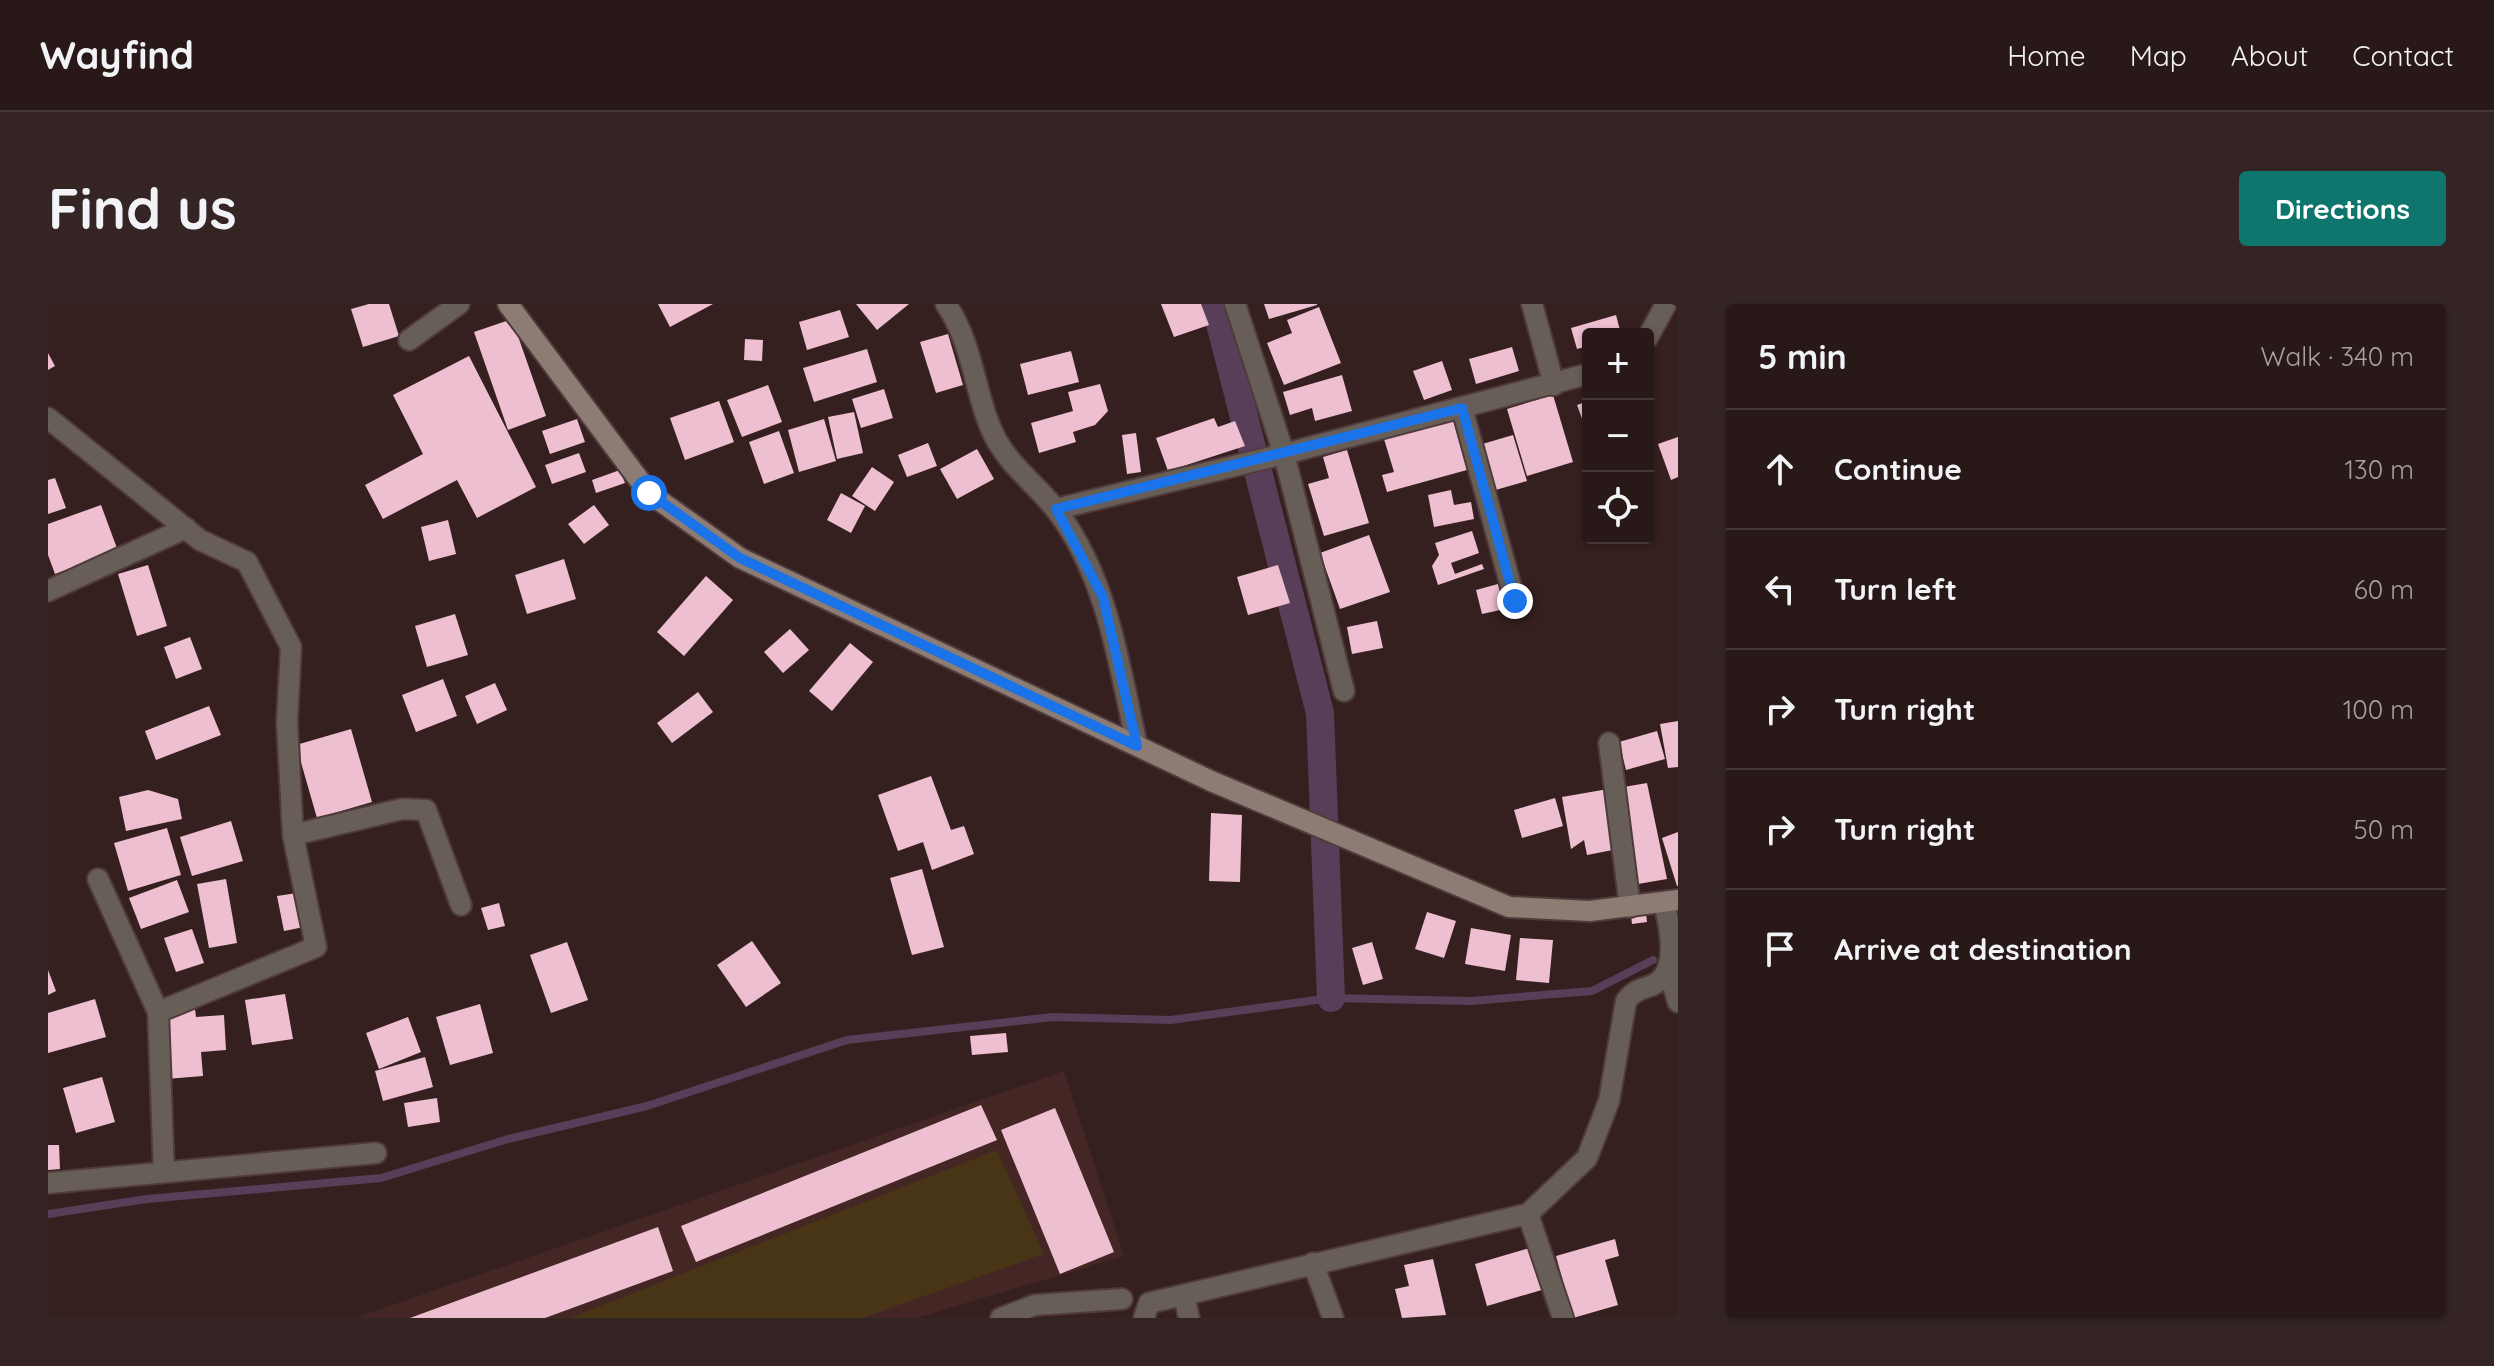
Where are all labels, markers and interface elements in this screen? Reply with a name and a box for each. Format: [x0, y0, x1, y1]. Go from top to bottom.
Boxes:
text: Wayfind [40, 31, 194, 79]
text: Home [2007, 38, 2086, 73]
text: Map [2130, 38, 2187, 73]
text: About [2231, 38, 2308, 73]
text: Contact [2352, 38, 2454, 73]
button: Directions [2239, 171, 2446, 246]
text: Find us [48, 173, 237, 243]
map controls [1582, 328, 1654, 544]
button: + [1582, 328, 1654, 400]
text: 5 min [1758, 335, 1847, 378]
text: Walk · 340 m [2261, 340, 2414, 373]
button: − [1582, 400, 1654, 472]
icon: ahead [1758, 447, 1802, 491]
text: Continue [1834, 450, 1962, 488]
text: 130 m [2344, 453, 2414, 486]
button: locate [1582, 472, 1654, 544]
route start [631, 475, 667, 511]
icon: left [1758, 567, 1802, 611]
text: Turn left [1834, 570, 1957, 608]
text: 60 m [2354, 573, 2414, 606]
route end [1497, 583, 1533, 619]
icon: right [1758, 687, 1802, 731]
text: Turn right [1834, 690, 1975, 728]
text: 100 m [2343, 693, 2414, 726]
icon: right [1758, 807, 1802, 851]
text: Turn right [1834, 810, 1975, 848]
text: 50 m [2354, 813, 2414, 846]
icon: arrive [1758, 927, 1802, 971]
text: Arrive at destination [1834, 930, 2132, 968]

